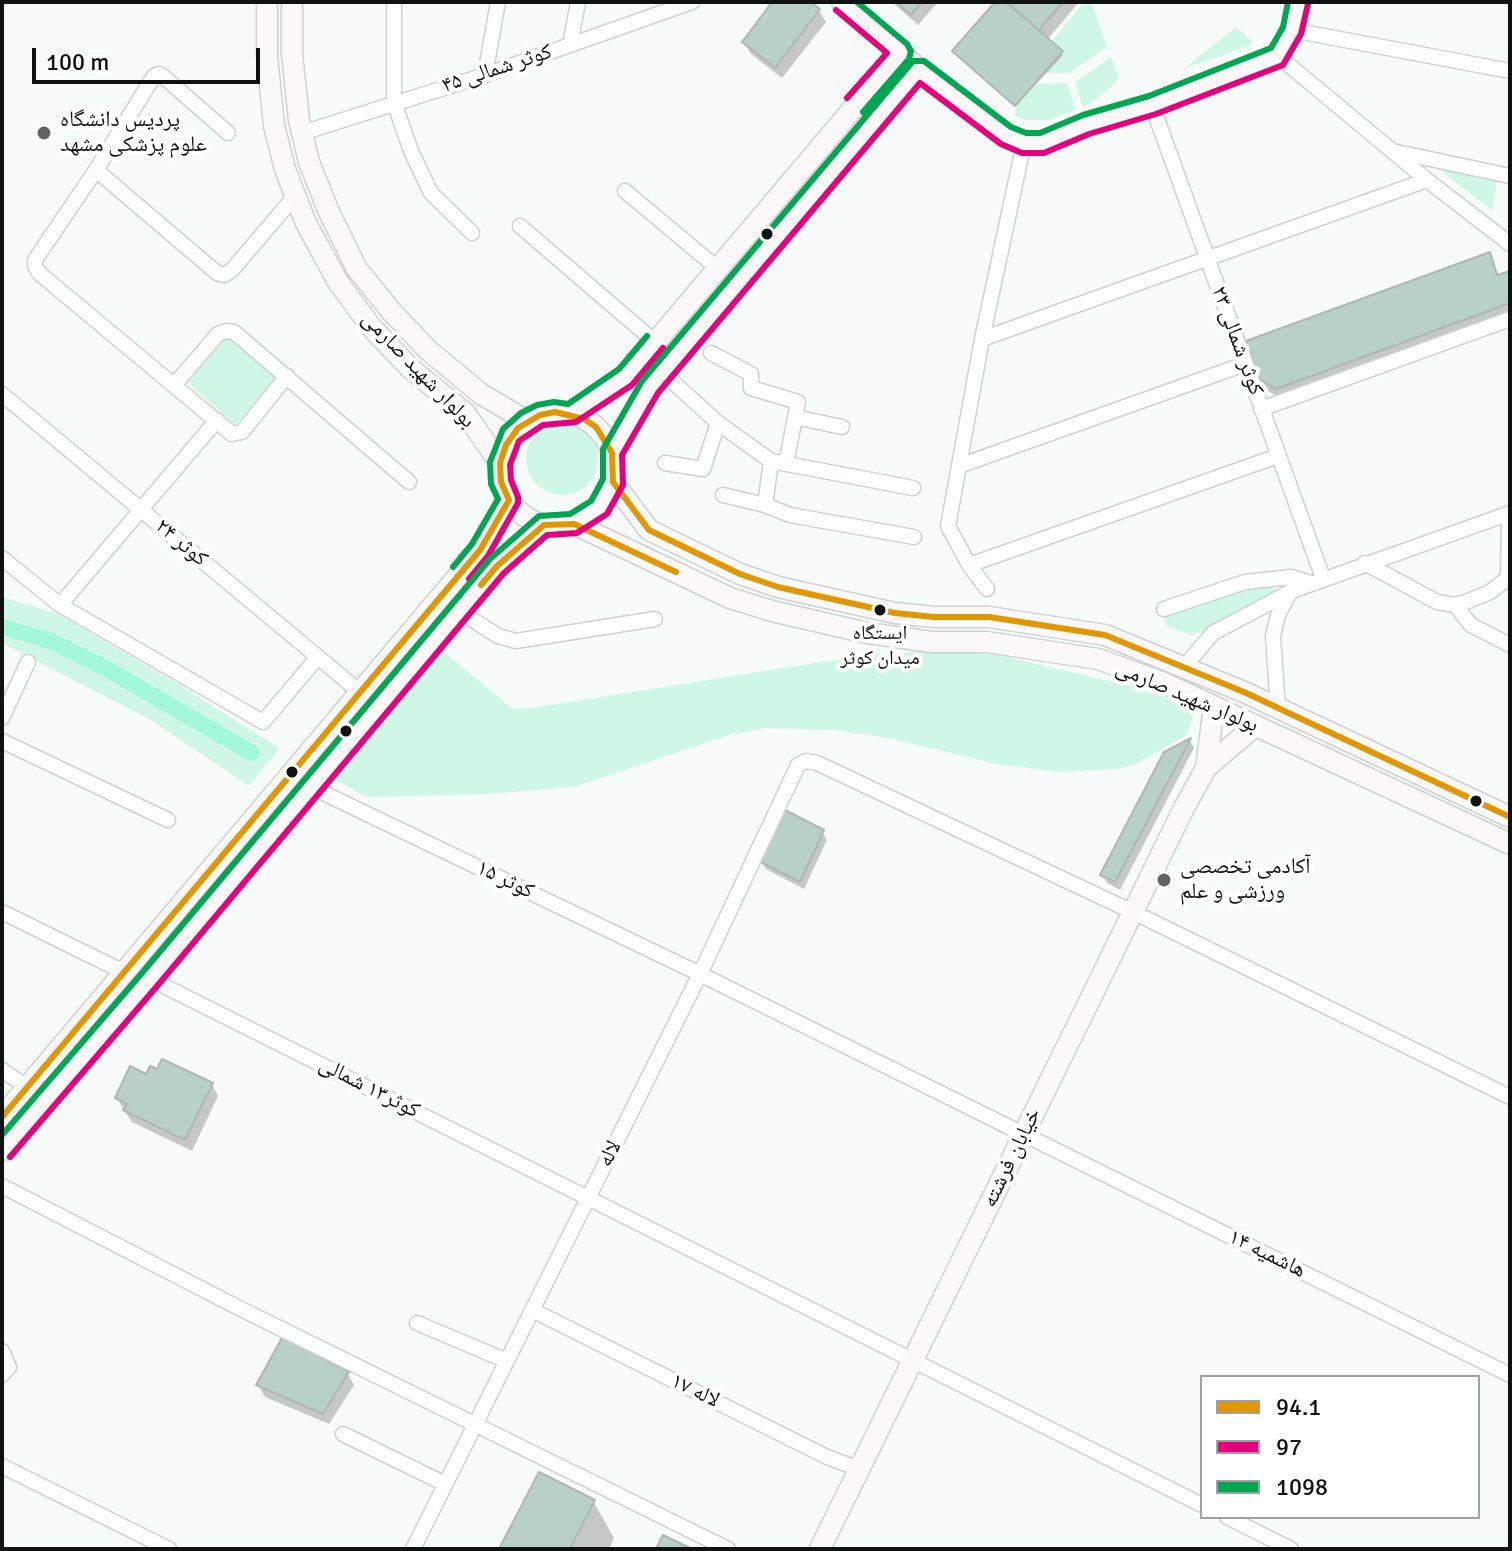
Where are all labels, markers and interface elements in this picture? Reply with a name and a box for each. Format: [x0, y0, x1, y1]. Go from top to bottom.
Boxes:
scale bar [36, 32, 264, 82]
street label: کوثر شمالی ۴۵ [439, 39, 555, 99]
text: 100 m [46, 47, 109, 77]
place label: پردیس دانشگاه علوم پزشکی مشهد [60, 107, 207, 158]
marker: پردیس دانشگاه علوم پزشکی مشهد [35, 124, 53, 142]
unlabelled marker [759, 226, 775, 242]
street label: کوثر شمالی ۲۳ [1205, 283, 1269, 399]
street label: بولوار شهید صارمی [356, 306, 480, 434]
street label: کوثر ۲۴ [149, 513, 213, 573]
marker: ایستگاه میدان کوثر [872, 602, 888, 618]
place label: ایستگاه میدان کوثر [840, 622, 920, 669]
street label: بولوار شهید صارمی [1112, 655, 1262, 739]
unlabelled marker [338, 723, 354, 739]
unlabelled marker [284, 764, 300, 780]
unlabelled marker [1468, 793, 1484, 809]
place label: آکادمی تخصصی ورزشی و علم [1180, 854, 1311, 906]
street label: کوثر ۱۵ [472, 855, 538, 905]
marker: آکادمی تخصصی ورزشی و علم [1155, 871, 1173, 889]
street label: کوثر۱۳ شمالی [314, 1051, 424, 1125]
street label: خیابان فرشته [977, 1104, 1047, 1212]
street label: لاله [592, 1136, 628, 1172]
street label: هاشمیه ۱۴ [1224, 1224, 1310, 1284]
street label: لاله ۱۷ [666, 1368, 724, 1414]
legend [1200, 1375, 1480, 1519]
text: 94.1 [1276, 1392, 1321, 1422]
text: 97 [1276, 1432, 1302, 1462]
text: 1098 [1276, 1472, 1328, 1502]

